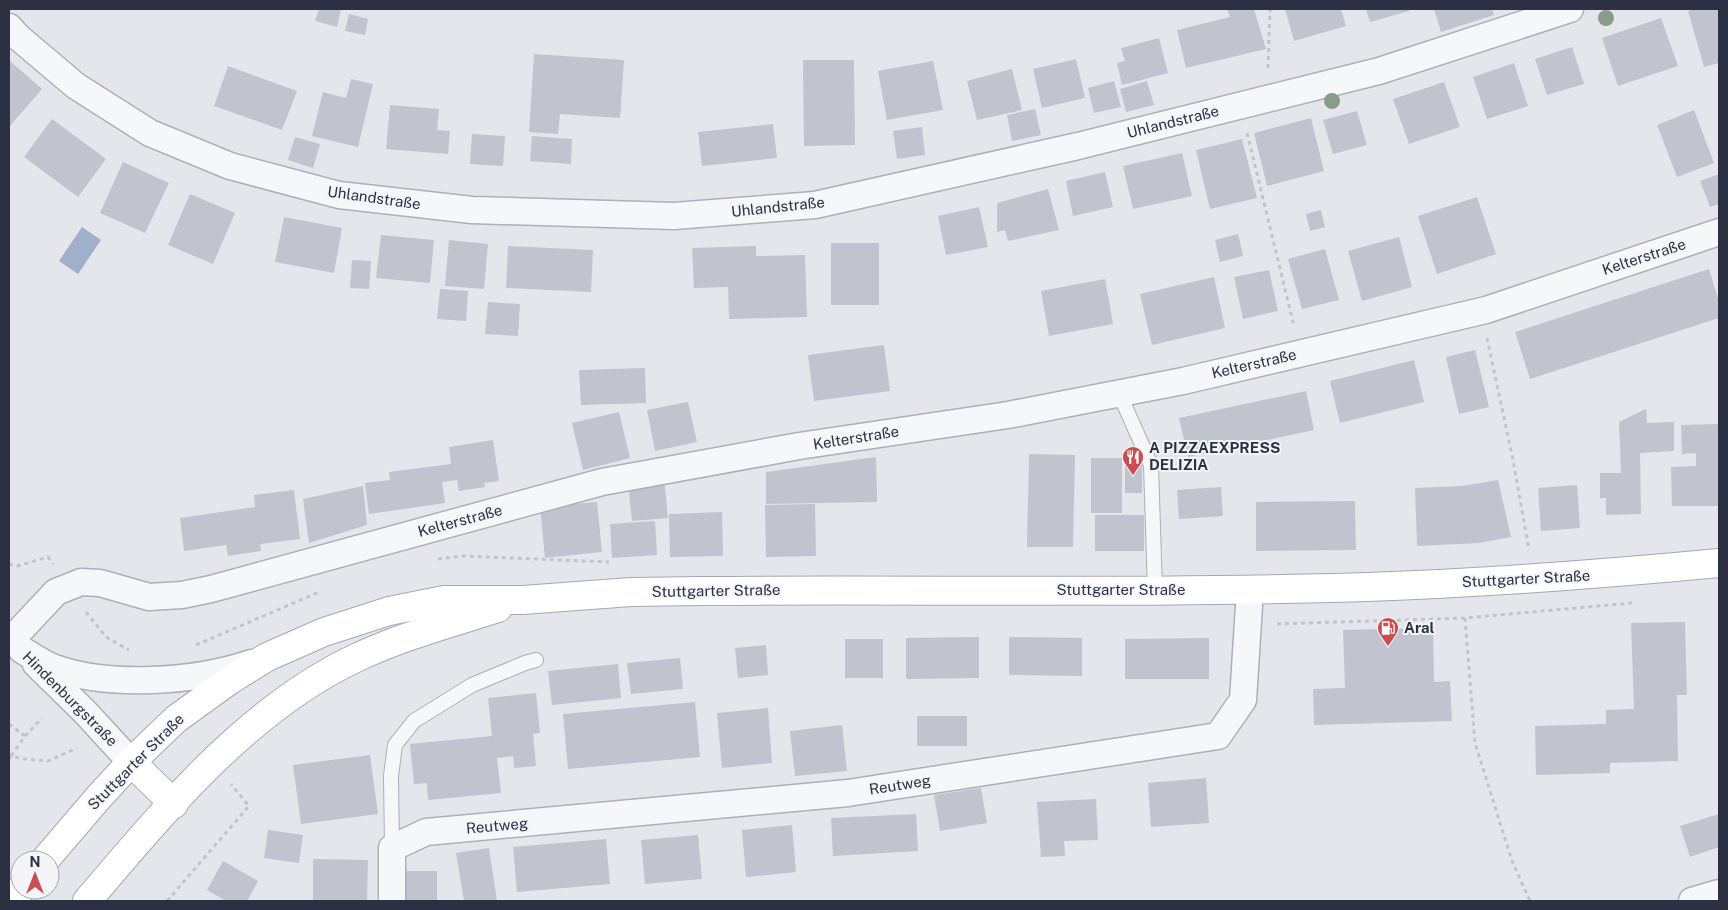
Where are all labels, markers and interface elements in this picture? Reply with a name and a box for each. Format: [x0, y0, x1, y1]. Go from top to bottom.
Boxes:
street label: Uhlandstraße [1125, 102, 1221, 141]
street label: Uhlandstraße [326, 183, 422, 212]
street label: Uhlandstraße [730, 193, 826, 220]
street label: Kelterstraße [1600, 235, 1688, 278]
street label: Kelterstraße [1210, 345, 1298, 382]
street label: Kelterstraße [812, 422, 900, 453]
place label: A PIZZAEXPRESS DELIZIA [1149, 439, 1280, 473]
restaurant icon: A PIZZAEXPRESS DELIZIA [1121, 445, 1145, 476]
street label: Kelterstraße [416, 501, 504, 540]
street label: Stuttgarter Straße [1461, 567, 1591, 590]
street label: Stuttgarter Straße [651, 581, 781, 600]
street label: Stuttgarter Straße [1057, 581, 1185, 598]
fuel station icon: Aral [1376, 616, 1400, 647]
place label: Aral [1404, 619, 1434, 636]
street label: Hindenburgstraße [19, 648, 121, 750]
street label: Stuttgarter Straße [84, 710, 187, 813]
street label: Reutweg [868, 771, 932, 798]
street label: Reutweg [465, 814, 529, 837]
north arrow [10, 850, 60, 900]
text: N [30, 854, 40, 870]

